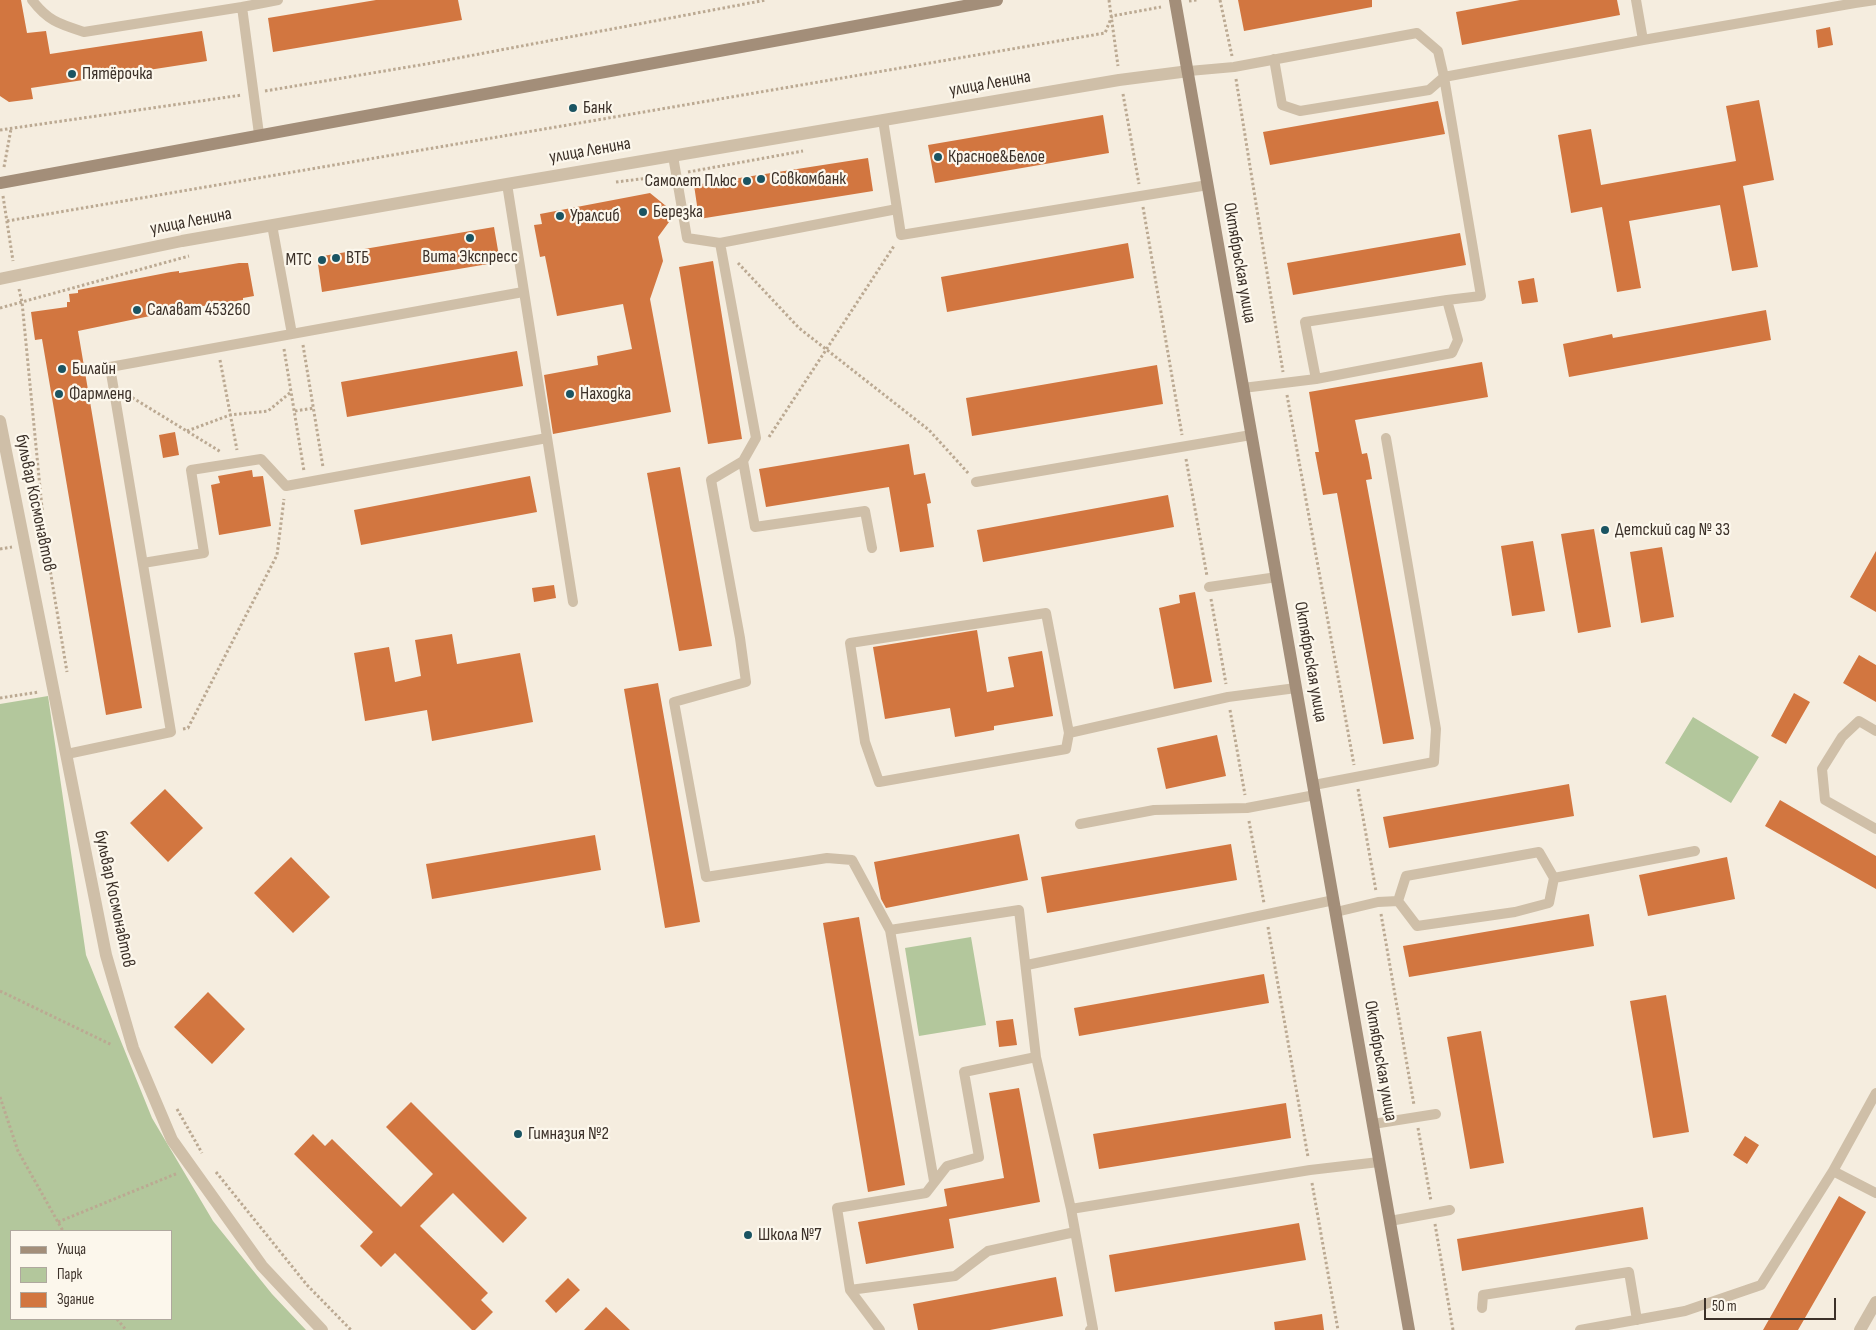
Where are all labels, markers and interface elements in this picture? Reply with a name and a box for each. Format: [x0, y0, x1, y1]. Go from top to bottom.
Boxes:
place label: Пятёрочка [82, 63, 153, 85]
street label: улица Ленина [947, 66, 1033, 102]
marker: Пятёрочка [66, 68, 78, 80]
place label: Банк [583, 97, 612, 119]
marker: Банк [567, 102, 579, 114]
street label: улица Ленина [547, 133, 633, 169]
place label: Красное&Белое [948, 146, 1045, 168]
marker: Красное&Белое [932, 151, 944, 163]
place label: Совкомбанк [771, 168, 846, 190]
place label: Самолет Плюс [645, 170, 737, 192]
marker: Совкомбанк [755, 173, 767, 185]
marker: Самолет Плюс [741, 175, 753, 187]
place label: Березка [653, 201, 703, 223]
street label: Октябрьская улица [1218, 201, 1260, 325]
street label: улица Ленина [148, 204, 234, 240]
place label: Уралсиб [570, 205, 620, 227]
marker: Березка [637, 206, 649, 218]
marker: Уралсиб [554, 210, 566, 222]
marker: Вита Экспресс [464, 232, 476, 244]
place label: Вита Экспресс [422, 246, 518, 268]
place label: ВТБ [346, 247, 369, 269]
place label: МТС [286, 249, 312, 271]
marker: ВТБ [330, 252, 342, 264]
marker: МТС [316, 254, 328, 266]
place label: Салават 453260 [147, 299, 250, 321]
marker: Салават 453260 [131, 304, 143, 316]
place label: Билайн [72, 358, 116, 380]
marker: Билайн [56, 363, 68, 375]
place label: Фармленд [69, 383, 132, 405]
place label: Находка [580, 383, 631, 405]
marker: Фармленд [53, 388, 65, 400]
marker: Находка [564, 388, 576, 400]
street label: бульвар Космонавтов [10, 432, 60, 574]
place label: Детский сад № 33 [1615, 519, 1730, 541]
marker: Детский сад № 33 [1599, 524, 1611, 536]
street label: Октябрьская улица [1289, 600, 1331, 724]
street label: бульвар Космонавтов [89, 828, 139, 970]
street label: Октябрьская улица [1359, 999, 1401, 1123]
place label: Гимназия №2 [528, 1123, 609, 1145]
marker: Гимназия №2 [512, 1128, 524, 1140]
place label: Школа №7 [758, 1224, 822, 1246]
marker: Школа №7 [742, 1229, 754, 1241]
legend [10, 1230, 172, 1320]
text: Улица [57, 1240, 86, 1259]
text: Парк [57, 1265, 82, 1284]
scale bar [1706, 1288, 1838, 1320]
text: Здание [57, 1290, 94, 1309]
text: 50 m [1712, 1297, 1737, 1316]

